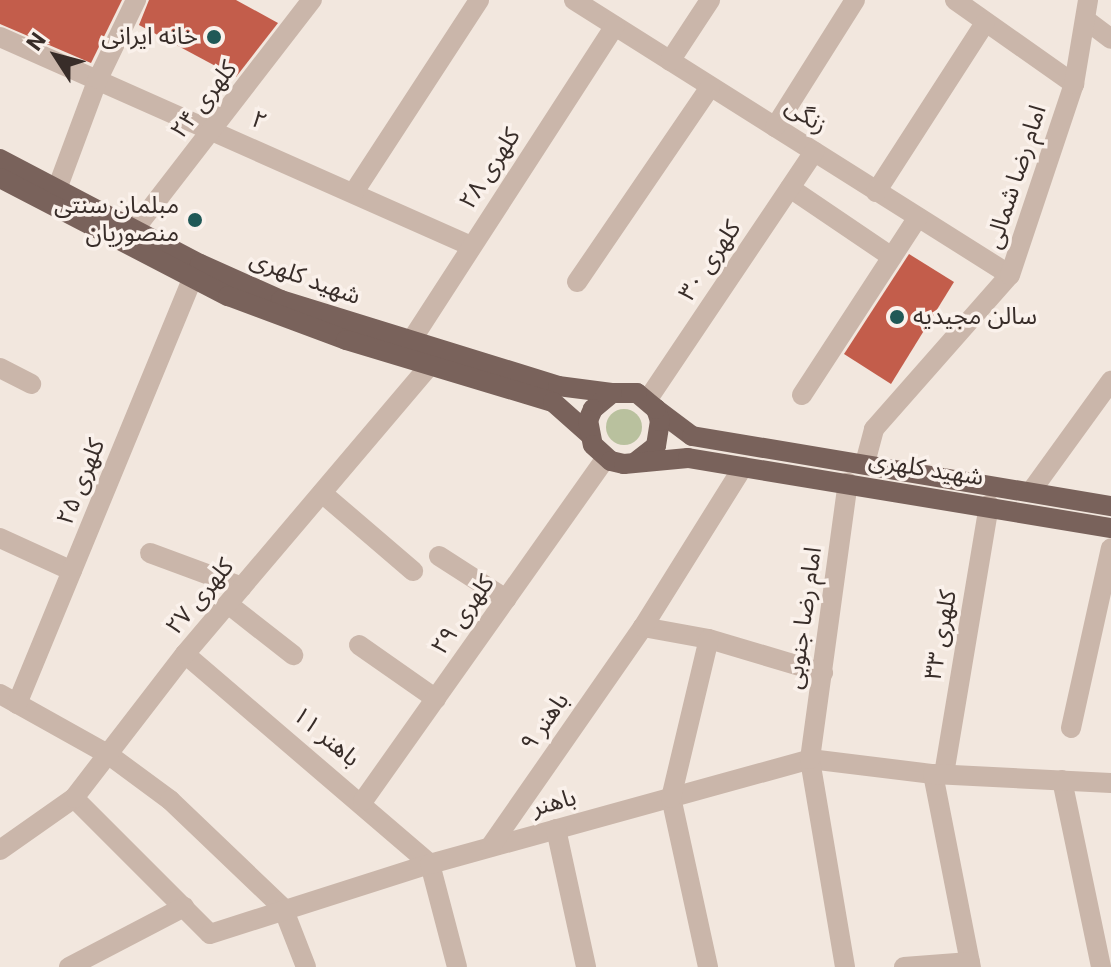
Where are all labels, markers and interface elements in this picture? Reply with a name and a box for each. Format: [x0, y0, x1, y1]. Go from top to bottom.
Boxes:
north arrow [16, 16, 96, 96]
place label: خانه ایرانی [101, 23, 198, 51]
text: N [22, 28, 51, 55]
marker: خانه ایرانی [205, 28, 223, 46]
street label: کلهری ۲۴ [165, 56, 243, 144]
street label: زنگی [780, 92, 832, 140]
street label: امام رضا شمالی [979, 102, 1053, 252]
street label: ۲ [247, 105, 271, 137]
street label: کلهری ۲۸ [453, 123, 527, 215]
place label: مبلمان سنتی منصوریان [54, 192, 179, 248]
marker: مبلمان سنتی منصوریان [186, 211, 204, 229]
street label: کلهری ۳۰ [673, 215, 747, 307]
street label: شهید کلهری [246, 245, 364, 311]
place label: سالن مجیدیه [913, 303, 1037, 331]
marker: سالن مجیدیه [888, 308, 906, 326]
street label: کلهری ۲۵ [51, 435, 111, 529]
street label: شهید کلهری [867, 446, 985, 492]
street label: امام رضا جنوبی [780, 545, 828, 691]
street label: کلهری ۲۷ [160, 553, 240, 641]
street label: کلهری ۲۹ [425, 570, 501, 660]
street label: کلهری ۳۳ [919, 588, 963, 682]
street label: باهنر ۹ [515, 687, 575, 757]
street label: باهنر ۱۱ [287, 701, 365, 773]
street label: باهنر [529, 783, 579, 823]

